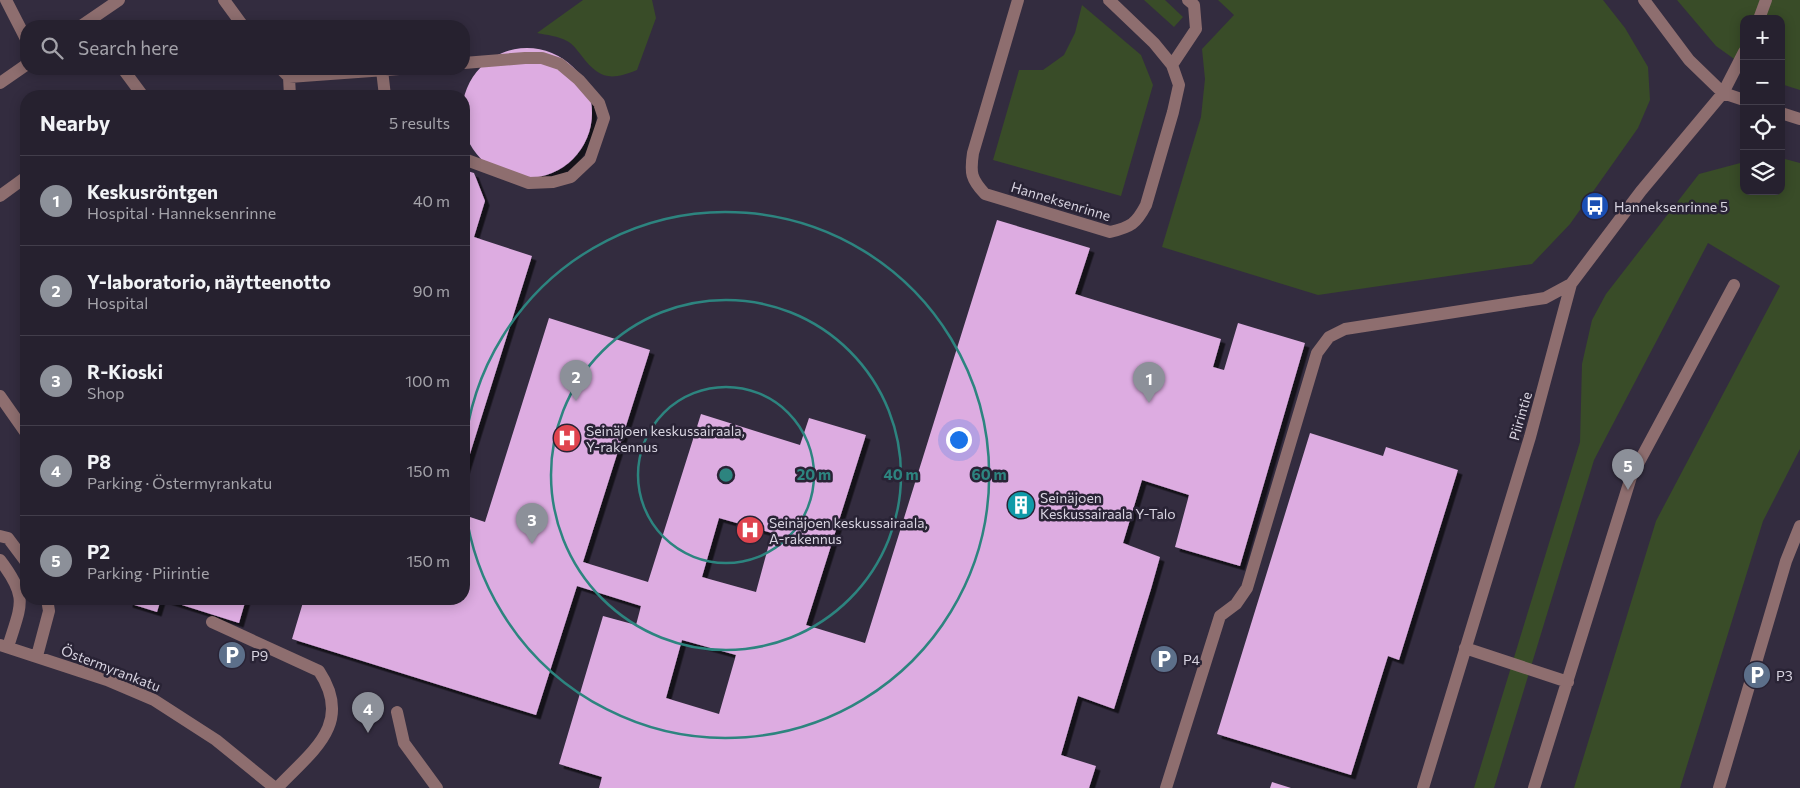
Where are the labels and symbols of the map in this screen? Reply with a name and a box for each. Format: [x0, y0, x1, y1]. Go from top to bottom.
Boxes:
street label: Hanneksenrinne [1009, 178, 1113, 224]
bus stop icon: Hanneksenrinne 5 [1580, 191, 1610, 221]
place label: Hanneksenrinne 5 [1614, 198, 1728, 215]
pin: 2 [560, 360, 592, 401]
pin: 1 [1133, 362, 1165, 403]
street label: Piirintie [1505, 390, 1535, 442]
place label: Seinäjoen keskussairaala, Y-rakennus [586, 422, 745, 455]
hospital icon: Seinäjoen keskussairaala, Y-rakennus [552, 423, 582, 453]
your location [946, 427, 972, 453]
pin: 5 [1612, 449, 1644, 490]
text: 20 m [797, 465, 831, 483]
text: 40 m [883, 465, 919, 483]
text: 60 m [971, 465, 1007, 483]
centre of rings [717, 466, 735, 484]
place label: Seinäjoen Keskussairaala Y-Talo [1040, 489, 1176, 522]
building icon: Seinäjoen Keskussairaala Y-Talo [1006, 490, 1036, 520]
pin: 3 [516, 503, 548, 544]
place label: Seinäjoen keskussairaala, A-rakennus [769, 514, 928, 547]
hospital icon: Seinäjoen keskussairaala, A-rakennus [735, 515, 765, 545]
parking icon: P9 [217, 640, 247, 670]
street label: Östermyrankatu [59, 641, 163, 695]
parking icon: P4 [1149, 644, 1179, 674]
place label: P9 [251, 647, 268, 664]
place label: P4 [1183, 651, 1201, 668]
parking icon: P3 [1742, 660, 1772, 690]
place label: P3 [1776, 667, 1793, 684]
pin: 4 [352, 692, 384, 733]

